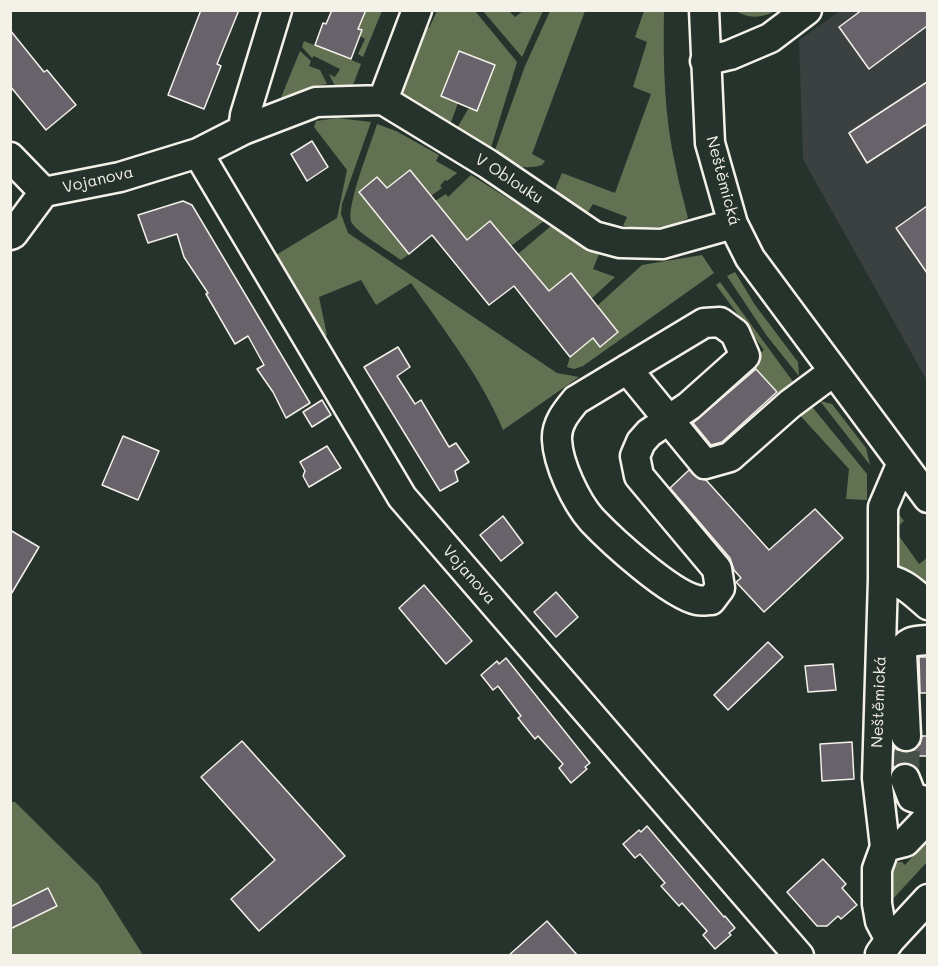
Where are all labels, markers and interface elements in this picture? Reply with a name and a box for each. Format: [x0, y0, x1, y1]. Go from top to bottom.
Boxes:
street label: Neštěmická [702, 134, 744, 228]
street label: V Oblouku [471, 150, 547, 208]
street label: Vojanova [61, 163, 135, 197]
street label: Vojanova [438, 542, 500, 608]
street label: Neštěmická [868, 656, 890, 748]

